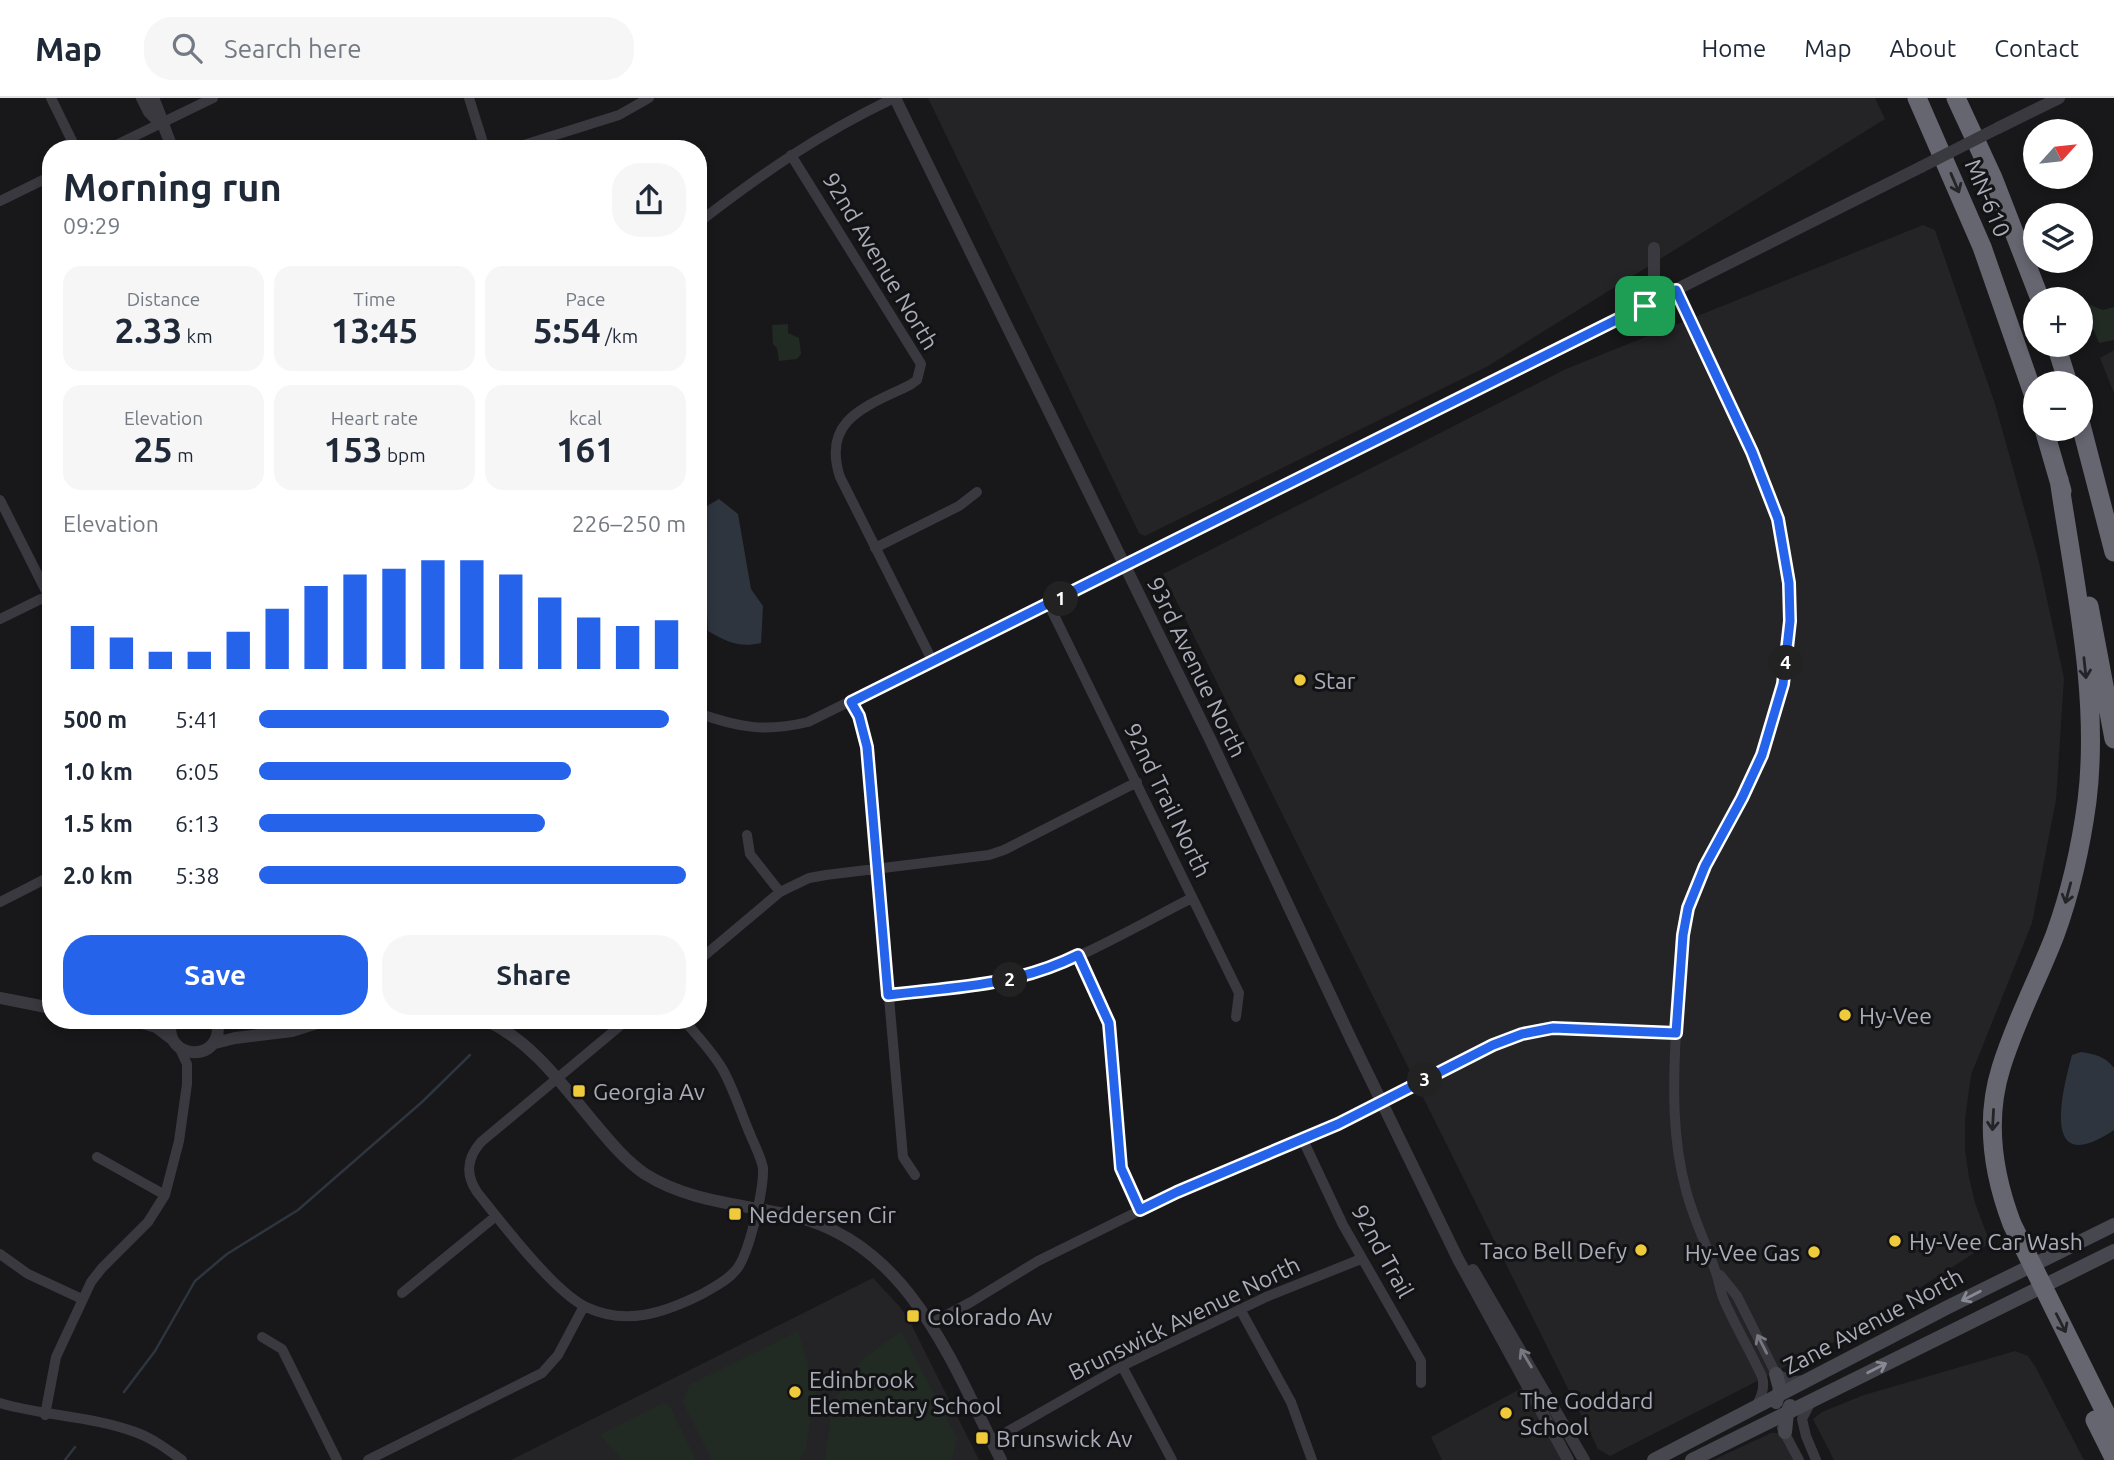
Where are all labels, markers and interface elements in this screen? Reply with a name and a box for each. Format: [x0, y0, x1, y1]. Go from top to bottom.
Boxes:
search box [144, 17, 634, 80]
icon: search [168, 29, 206, 67]
text: Map [35, 30, 102, 67]
text: Search here [224, 34, 362, 63]
text: Home [1701, 35, 1766, 62]
text: Map [1804, 35, 1851, 62]
text: About [1889, 35, 1956, 62]
text: Contact [1994, 35, 2079, 62]
north arrow [2023, 119, 2093, 189]
map controls [2023, 119, 2093, 441]
street label: MN-610 [1960, 155, 2016, 241]
button: share [612, 163, 686, 237]
text: Morning run [63, 166, 282, 208]
street label: 92nd Avenue North [818, 168, 944, 354]
one-way arrow [1949, 171, 1962, 193]
button: layers [2023, 203, 2093, 273]
text: 09:29 [63, 213, 121, 238]
pin [1615, 276, 1675, 336]
icon: arrive [1626, 287, 1664, 325]
button: + [2023, 287, 2093, 357]
text: Distance [127, 288, 200, 310]
text: Time [353, 288, 396, 310]
text: Pace [565, 288, 606, 310]
text: 2.33 [114, 310, 182, 350]
text: 13:45 [331, 310, 418, 350]
text: 5:54 [533, 310, 601, 350]
text: km [182, 325, 213, 347]
text: /km [601, 325, 638, 347]
button: − [2023, 371, 2093, 441]
text: Elevation [124, 407, 203, 429]
text: Heart rate [331, 407, 418, 429]
text: kcal [569, 407, 602, 429]
text: 25 [133, 429, 173, 469]
text: 153 [323, 429, 383, 469]
text: 161 [556, 429, 615, 469]
text: m [173, 444, 194, 466]
text: bpm [383, 444, 426, 466]
text: Elevation [63, 511, 159, 536]
text: 226–250 m [572, 511, 686, 536]
street label: 93rd Avenue North [1143, 573, 1251, 761]
pin: 1 [1044, 582, 1078, 616]
text: 1 [1055, 587, 1066, 609]
pin: 4 [1768, 646, 1803, 680]
text: 4 [1780, 651, 1791, 673]
one-way arrow [2079, 656, 2092, 679]
place label: Star [1314, 668, 1356, 693]
marker: Star [1292, 672, 1308, 688]
text: 500 m [63, 707, 127, 732]
text: 5:41 [175, 707, 220, 732]
street label: 92nd Trail North [1120, 719, 1216, 881]
text: 1.0 km [63, 759, 133, 784]
text: 6:05 [175, 759, 220, 784]
text: 1.5 km [63, 811, 133, 836]
text: 6:13 [175, 811, 220, 836]
text: 2.0 km [63, 863, 133, 888]
text: 5:38 [175, 863, 220, 888]
one-way arrow [2061, 881, 2074, 904]
button: Save [63, 935, 368, 1015]
button: Share [382, 935, 686, 1015]
pin: 2 [992, 962, 1028, 998]
text: 2 [1004, 968, 1015, 990]
place label: Hy-Vee [1859, 1003, 1932, 1028]
marker: Hy-Vee [1837, 1007, 1853, 1023]
pin: 3 [1408, 1062, 1442, 1098]
text: 3 [1419, 1068, 1430, 1090]
place label: Georgia Av [593, 1079, 705, 1104]
marker: Georgia Av [571, 1083, 587, 1099]
one-way arrow [1986, 1108, 1999, 1130]
street label: 92nd Trail [1347, 1200, 1419, 1302]
place label: Neddersen Cir [749, 1202, 896, 1227]
marker: Neddersen Cir [727, 1206, 743, 1222]
place label: Hy-Vee Car Wash [1909, 1229, 2083, 1254]
marker: Hy-Vee Car Wash [1887, 1233, 1903, 1249]
place label: Taco Bell Defy [1480, 1238, 1627, 1263]
place label: Hy-Vee Gas [1685, 1240, 1800, 1265]
marker: Taco Bell Defy [1633, 1242, 1649, 1258]
marker: Hy-Vee Gas [1806, 1244, 1822, 1260]
street label: Brunswick Avenue North [1064, 1251, 1304, 1385]
street label: Zane Avenue North [1779, 1263, 1967, 1379]
one-way arrow [1961, 1289, 1982, 1303]
place label: Colorado Av [927, 1304, 1053, 1329]
marker: Colorado Av [905, 1308, 921, 1324]
one-way arrow [2055, 1312, 2069, 1333]
one-way arrow [1754, 1334, 1768, 1355]
one-way arrow [1518, 1349, 1532, 1369]
one-way arrow [1866, 1361, 1887, 1374]
place label: Edinbrook Elementary School [809, 1367, 1002, 1418]
marker: Edinbrook Elementary School [787, 1384, 803, 1400]
place label: The Goddard School [1520, 1388, 1653, 1439]
marker: The Goddard School [1498, 1405, 1514, 1421]
place label: Brunswick Av [996, 1426, 1132, 1451]
marker: Brunswick Av [974, 1430, 990, 1446]

